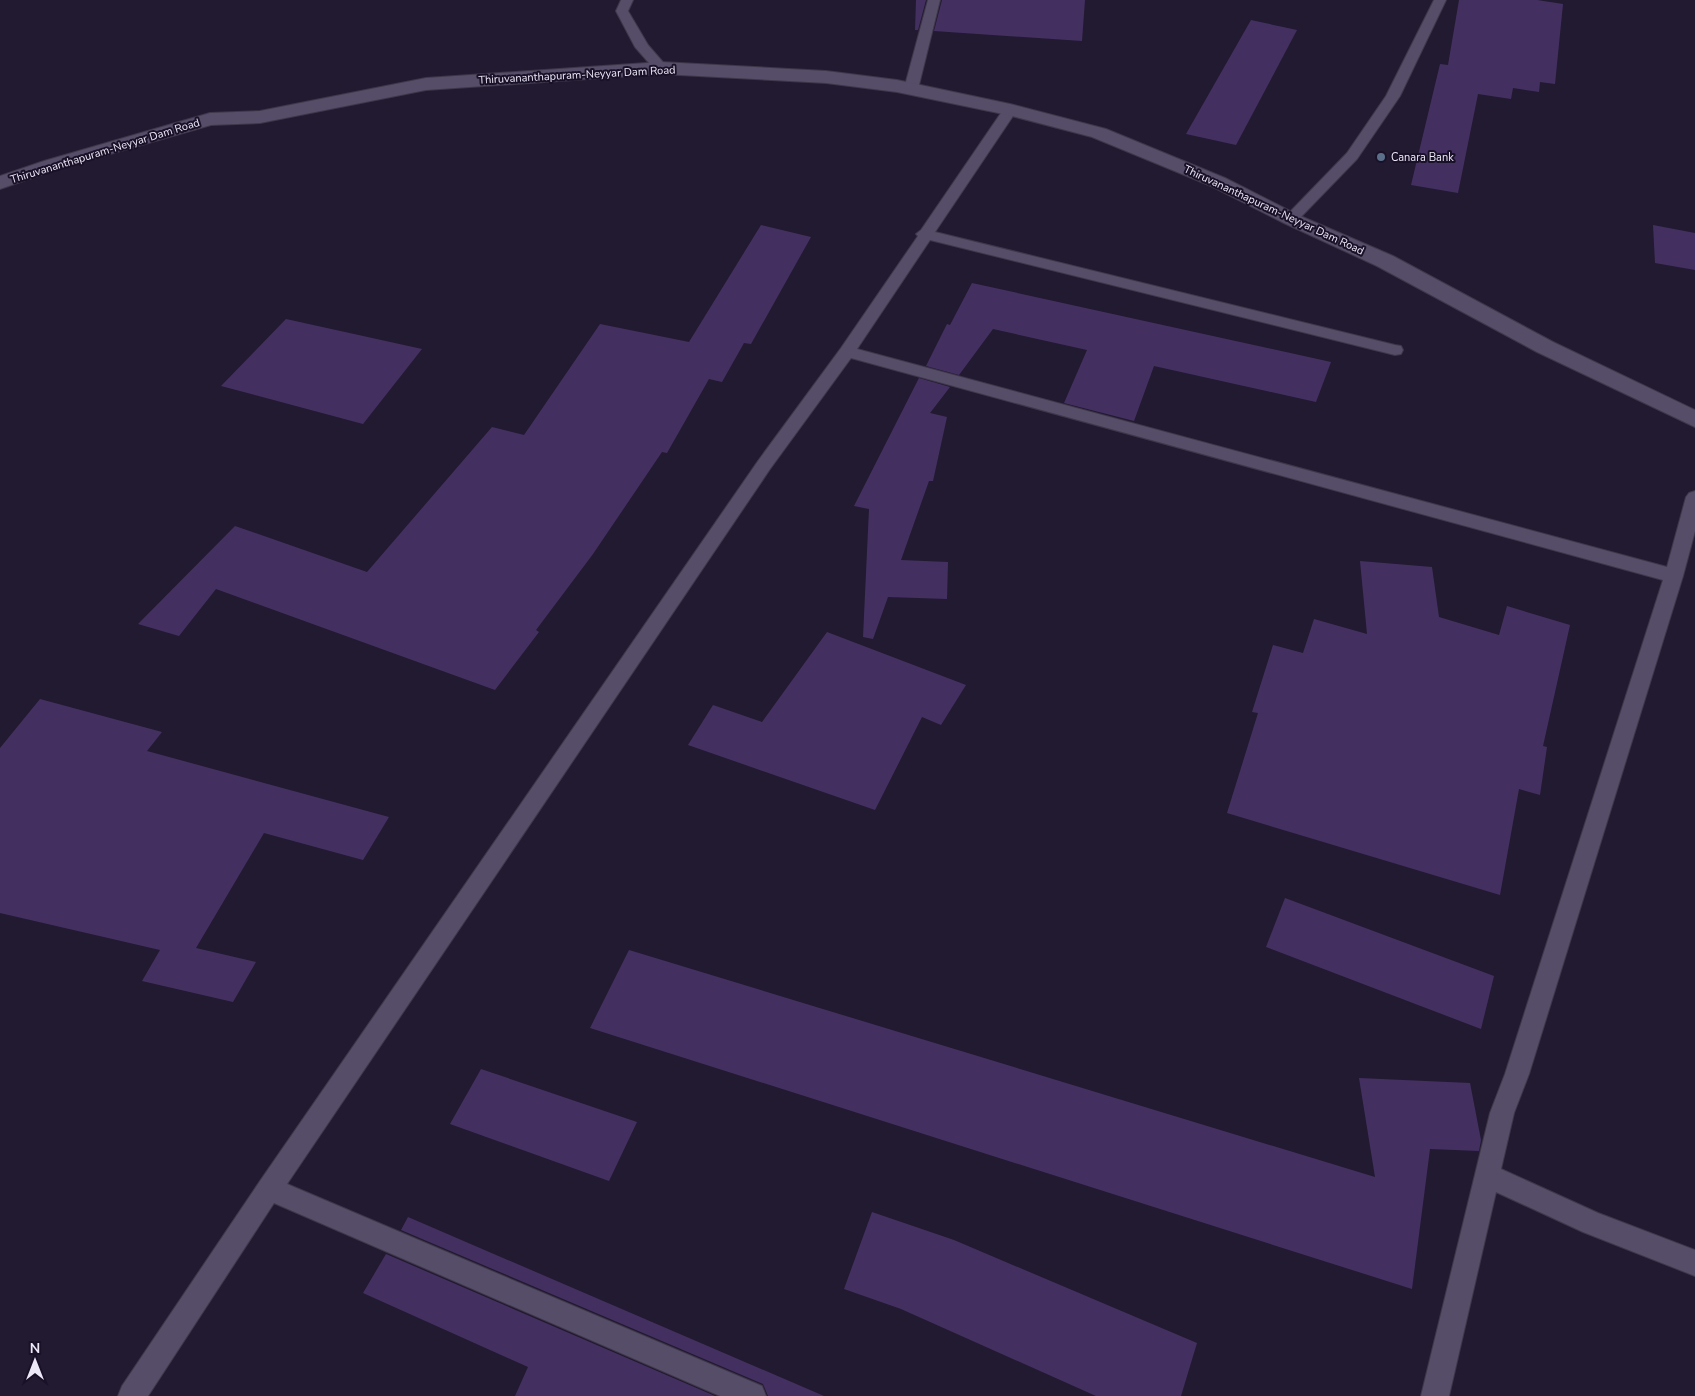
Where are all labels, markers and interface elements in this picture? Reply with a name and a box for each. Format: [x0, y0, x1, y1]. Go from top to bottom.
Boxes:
street label: Thiruvananthapuram-Neyyar Dam Road [478, 62, 676, 88]
street label: Thiruvananthapuram-Neyyar Dam Road [8, 115, 202, 187]
place label: Canara Bank [1391, 150, 1454, 165]
marker: Canara Bank [1375, 151, 1387, 163]
street label: Thiruvananthapuram-Neyyar Dam Road [1181, 162, 1367, 258]
north arrow [10, 1336, 60, 1386]
text: N [30, 1339, 40, 1358]

